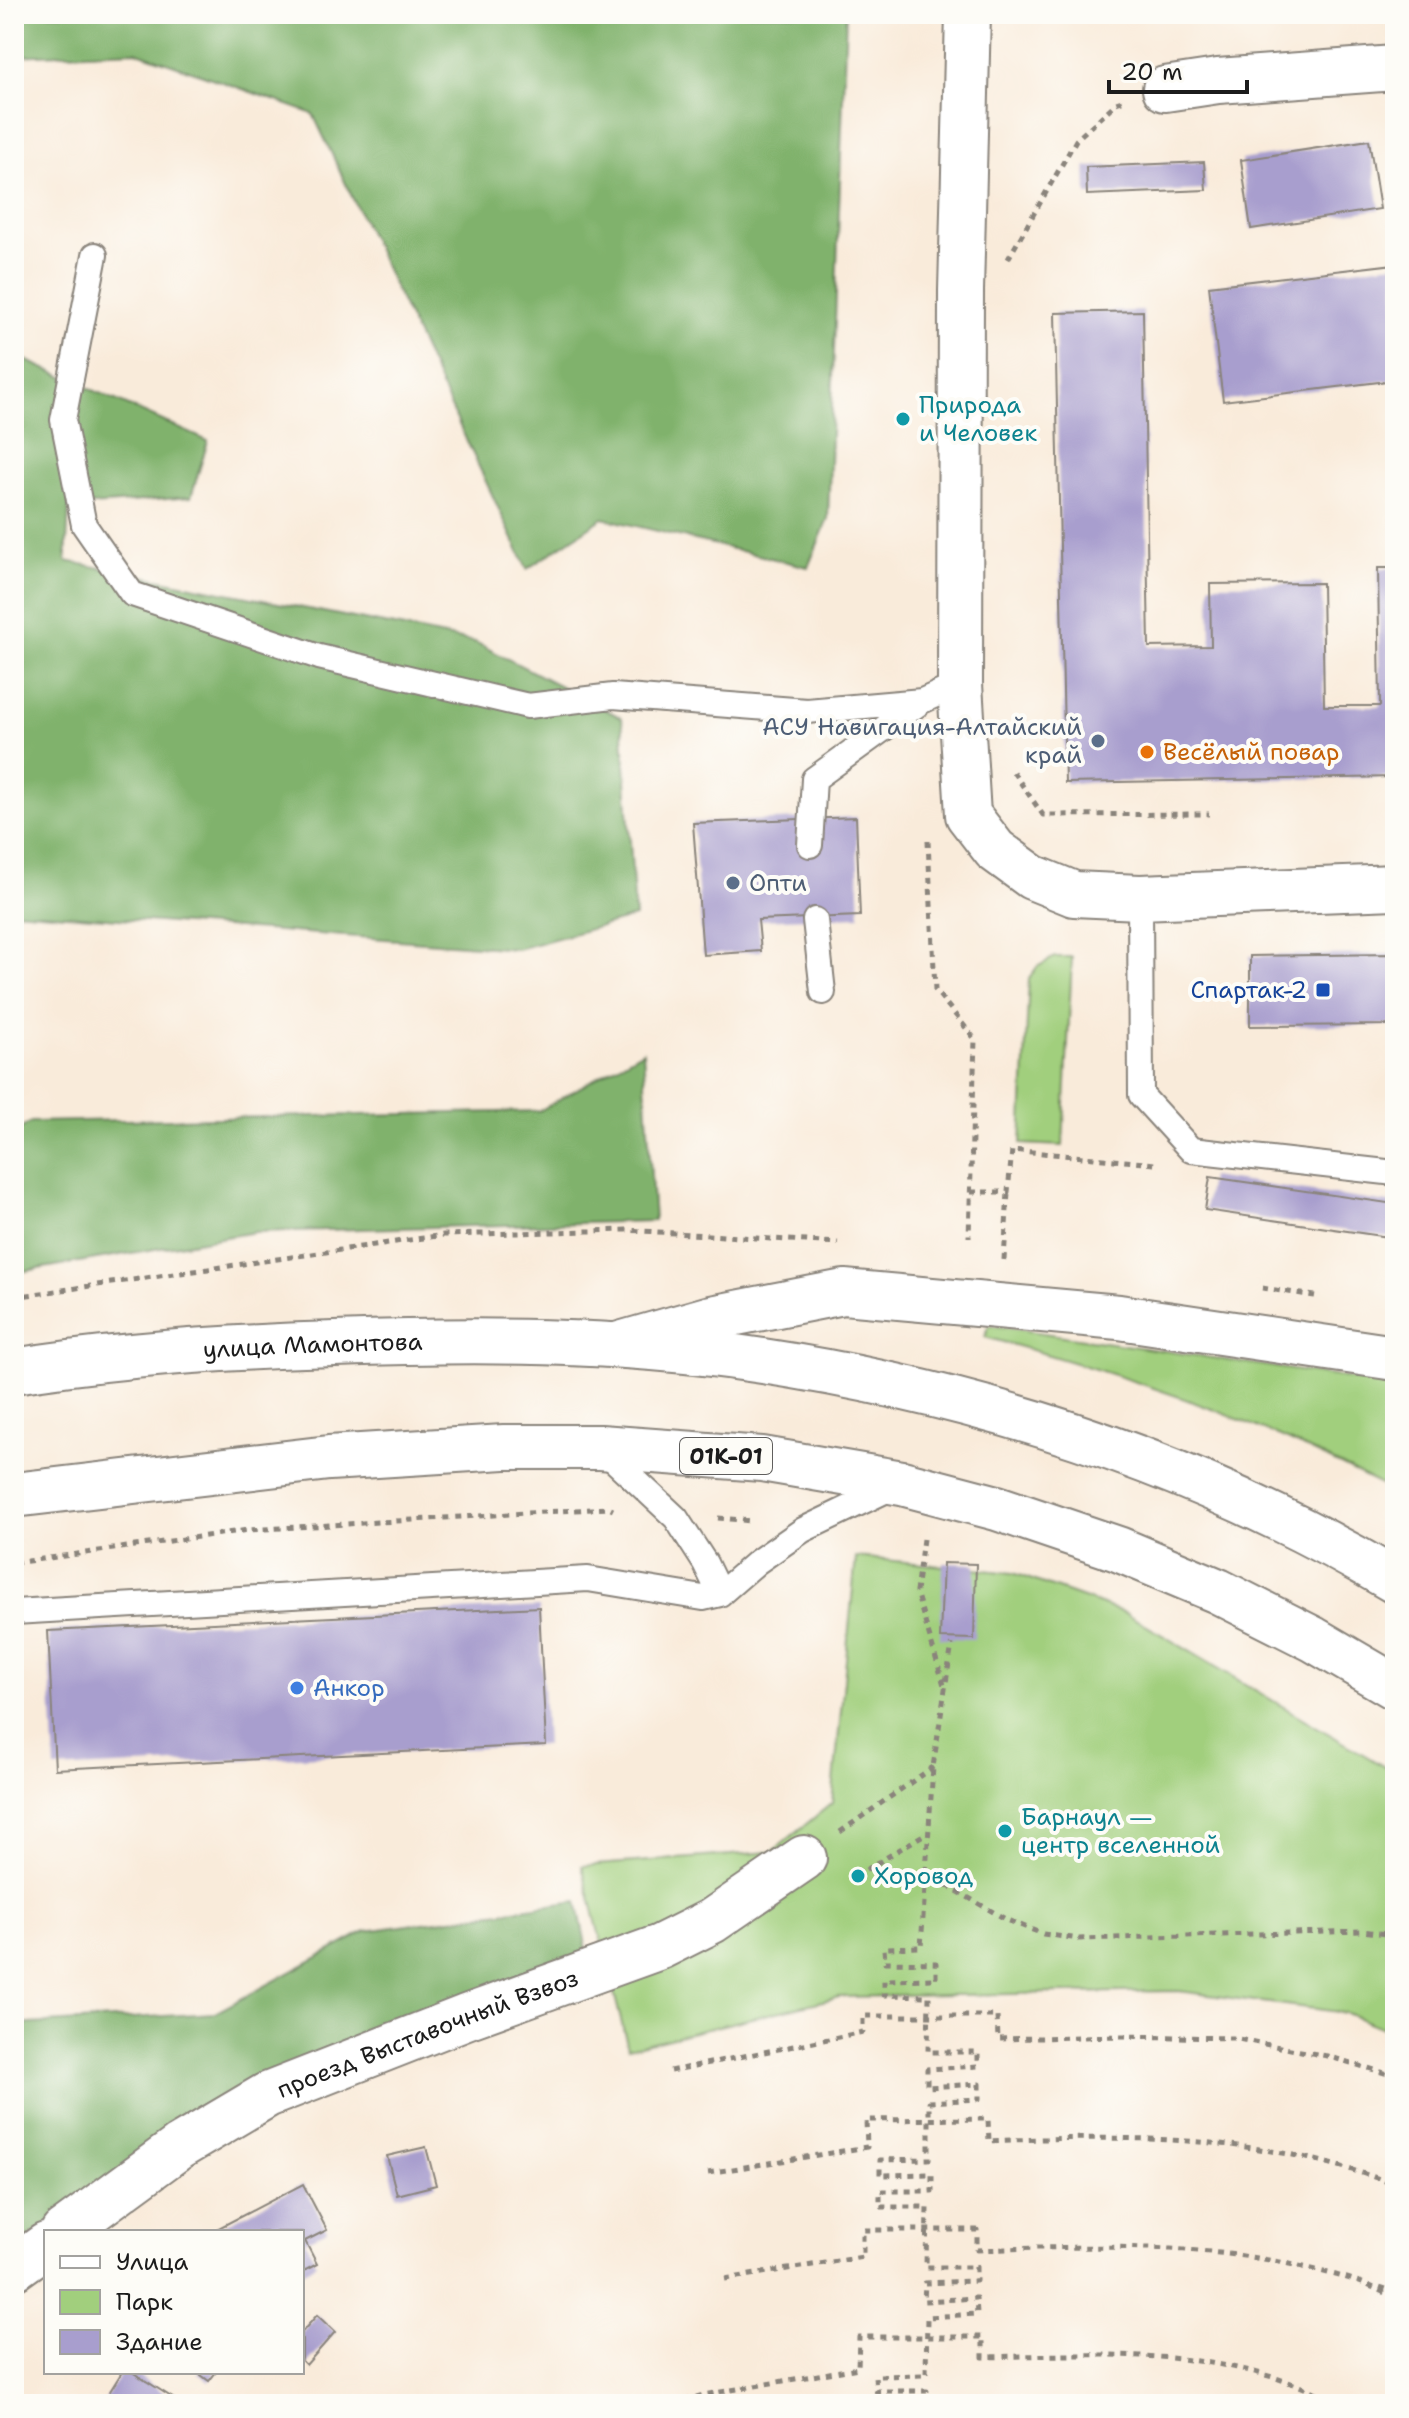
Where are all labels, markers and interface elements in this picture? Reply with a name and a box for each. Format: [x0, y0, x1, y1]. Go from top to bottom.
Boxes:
scale bar [1109, 44, 1247, 94]
text: 20 m [1121, 56, 1183, 88]
place label: Природа и Человек [919, 389, 1038, 449]
marker: Природа и Человек [894, 410, 912, 428]
place label: АСУ Навигация-Алтайский край [762, 711, 1082, 771]
marker: АСУ Навигация-Алтайский край [1089, 732, 1107, 750]
place label: Весёлый повар [1163, 736, 1340, 768]
marker: Весёлый повар [1138, 743, 1156, 761]
place label: Опти [749, 867, 807, 899]
marker: Опти [724, 874, 742, 892]
place label: Спартак-2 [1190, 974, 1307, 1006]
marker: Спартак-2 [1314, 981, 1332, 999]
street label: улица Мамонтова [202, 1326, 423, 1366]
road number: 01К-01 [680, 1438, 772, 1474]
place label: Анкор [313, 1672, 385, 1704]
marker: Анкор [288, 1679, 306, 1697]
place label: Барнаул — центр вселенной [1021, 1801, 1220, 1861]
marker: Барнаул — центр вселенной [996, 1822, 1014, 1840]
place label: Хоровод [874, 1860, 973, 1892]
marker: Хоровод [849, 1867, 867, 1885]
street label: проезд Выставочный Взвоз [272, 1962, 583, 2106]
legend [44, 2230, 304, 2374]
text: Улица [116, 2246, 189, 2278]
text: Парк [116, 2286, 173, 2318]
text: Здание [116, 2326, 203, 2358]

